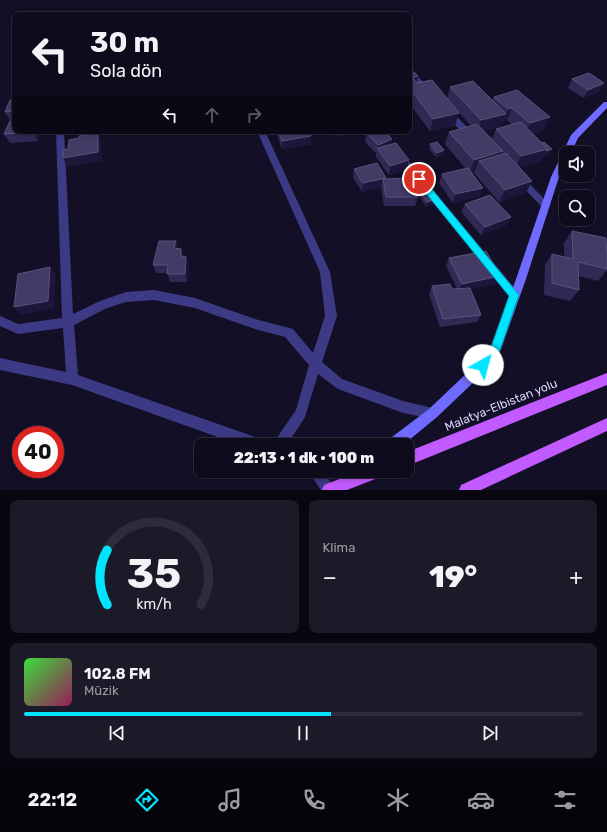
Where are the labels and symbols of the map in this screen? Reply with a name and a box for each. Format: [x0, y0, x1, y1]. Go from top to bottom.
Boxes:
pin [402, 162, 436, 196]
position arrow [462, 344, 504, 386]
street label: Malatya-Elbistan yolu [443, 376, 559, 434]
speed limit sign: 40 [12, 426, 64, 478]

